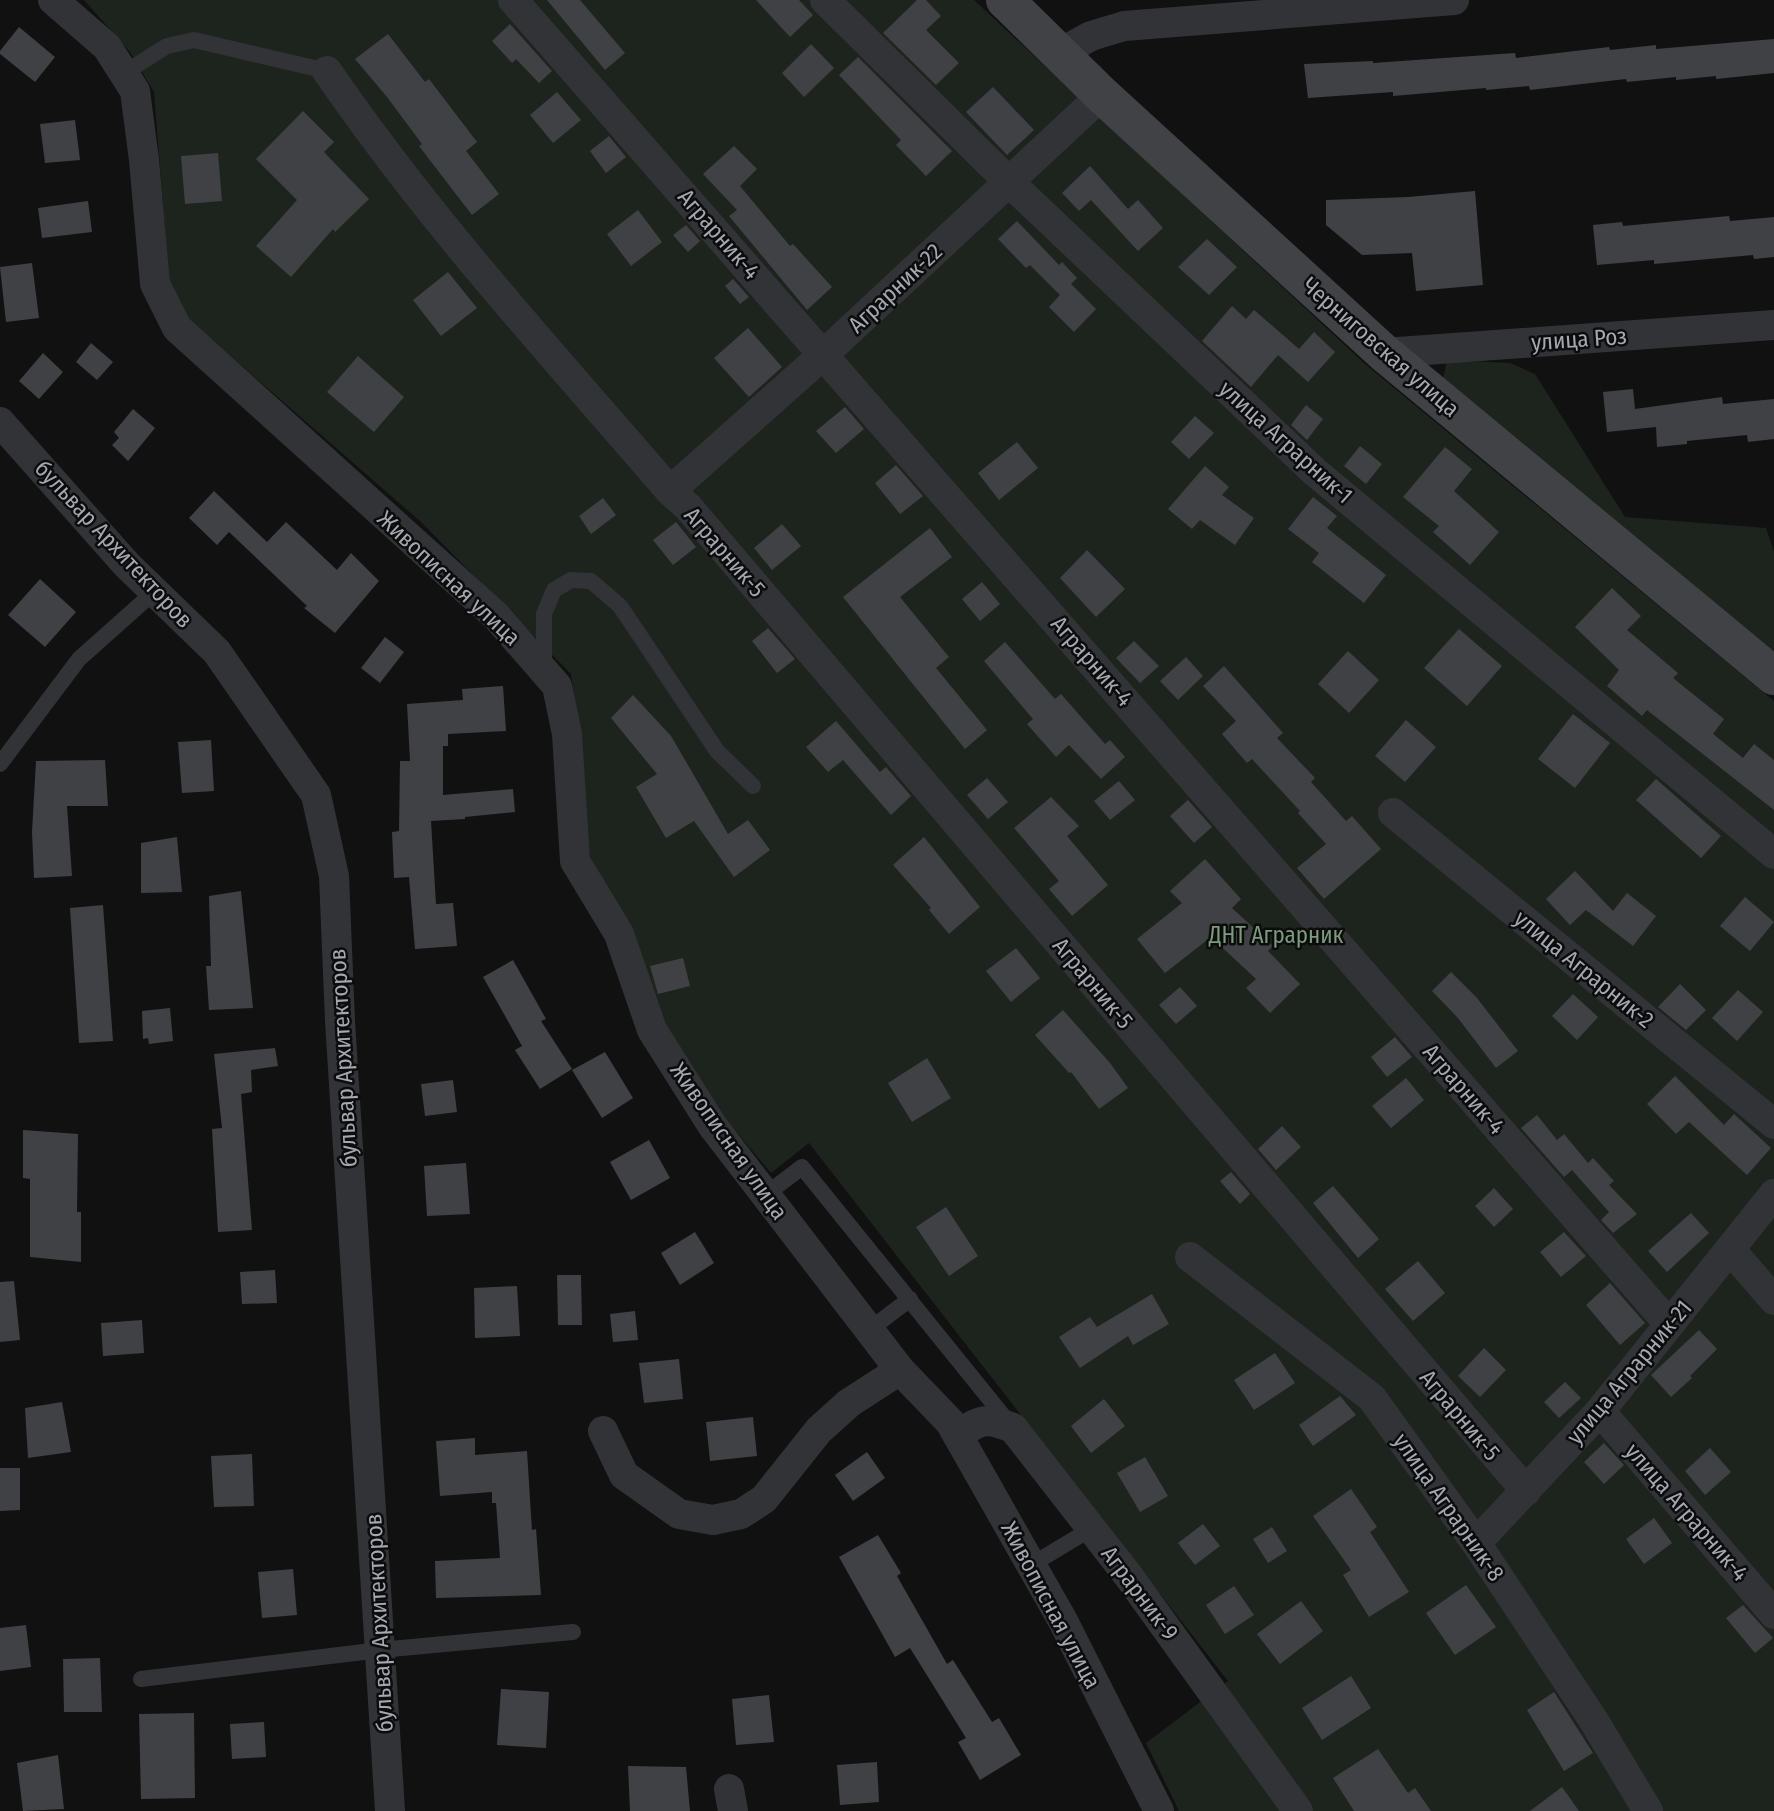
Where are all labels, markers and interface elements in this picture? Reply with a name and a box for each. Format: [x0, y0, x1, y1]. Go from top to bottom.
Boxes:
street label: Аграрник-4 [672, 183, 766, 285]
street label: Аграрник-22 [842, 237, 948, 339]
street label: Черниговская улица [1297, 271, 1465, 423]
street label: улица Роз [1530, 322, 1628, 356]
street label: улица Аграрник-1 [1213, 375, 1359, 509]
street label: бульвар Архитекторов [29, 454, 199, 634]
street label: Аграрник-5 [678, 501, 772, 603]
street label: Живописная улица [372, 505, 526, 651]
street label: Аграрник-4 [1045, 610, 1139, 712]
street label: улица Аграрник-2 [1509, 904, 1659, 1034]
park label: ДНТ Аграрник [1208, 921, 1344, 949]
street label: Аграрник-5 [1047, 932, 1139, 1034]
street label: бульвар Архитекторов [323, 948, 363, 1168]
street label: Аграрник-4 [1417, 1038, 1511, 1140]
street label: Живописная улица [664, 1057, 794, 1225]
street label: улица Аграрник-21 [1560, 1294, 1698, 1450]
street label: Аграрник-5 [1414, 1364, 1506, 1466]
street label: улица Аграрник-8 [1388, 1428, 1510, 1586]
street label: улица Аграрник-4 [1620, 1437, 1754, 1587]
street label: бульвар Архитекторов [359, 1513, 399, 1733]
street label: Живописная улица [995, 1517, 1107, 1693]
street label: Аграрник-9 [1096, 1540, 1184, 1646]

